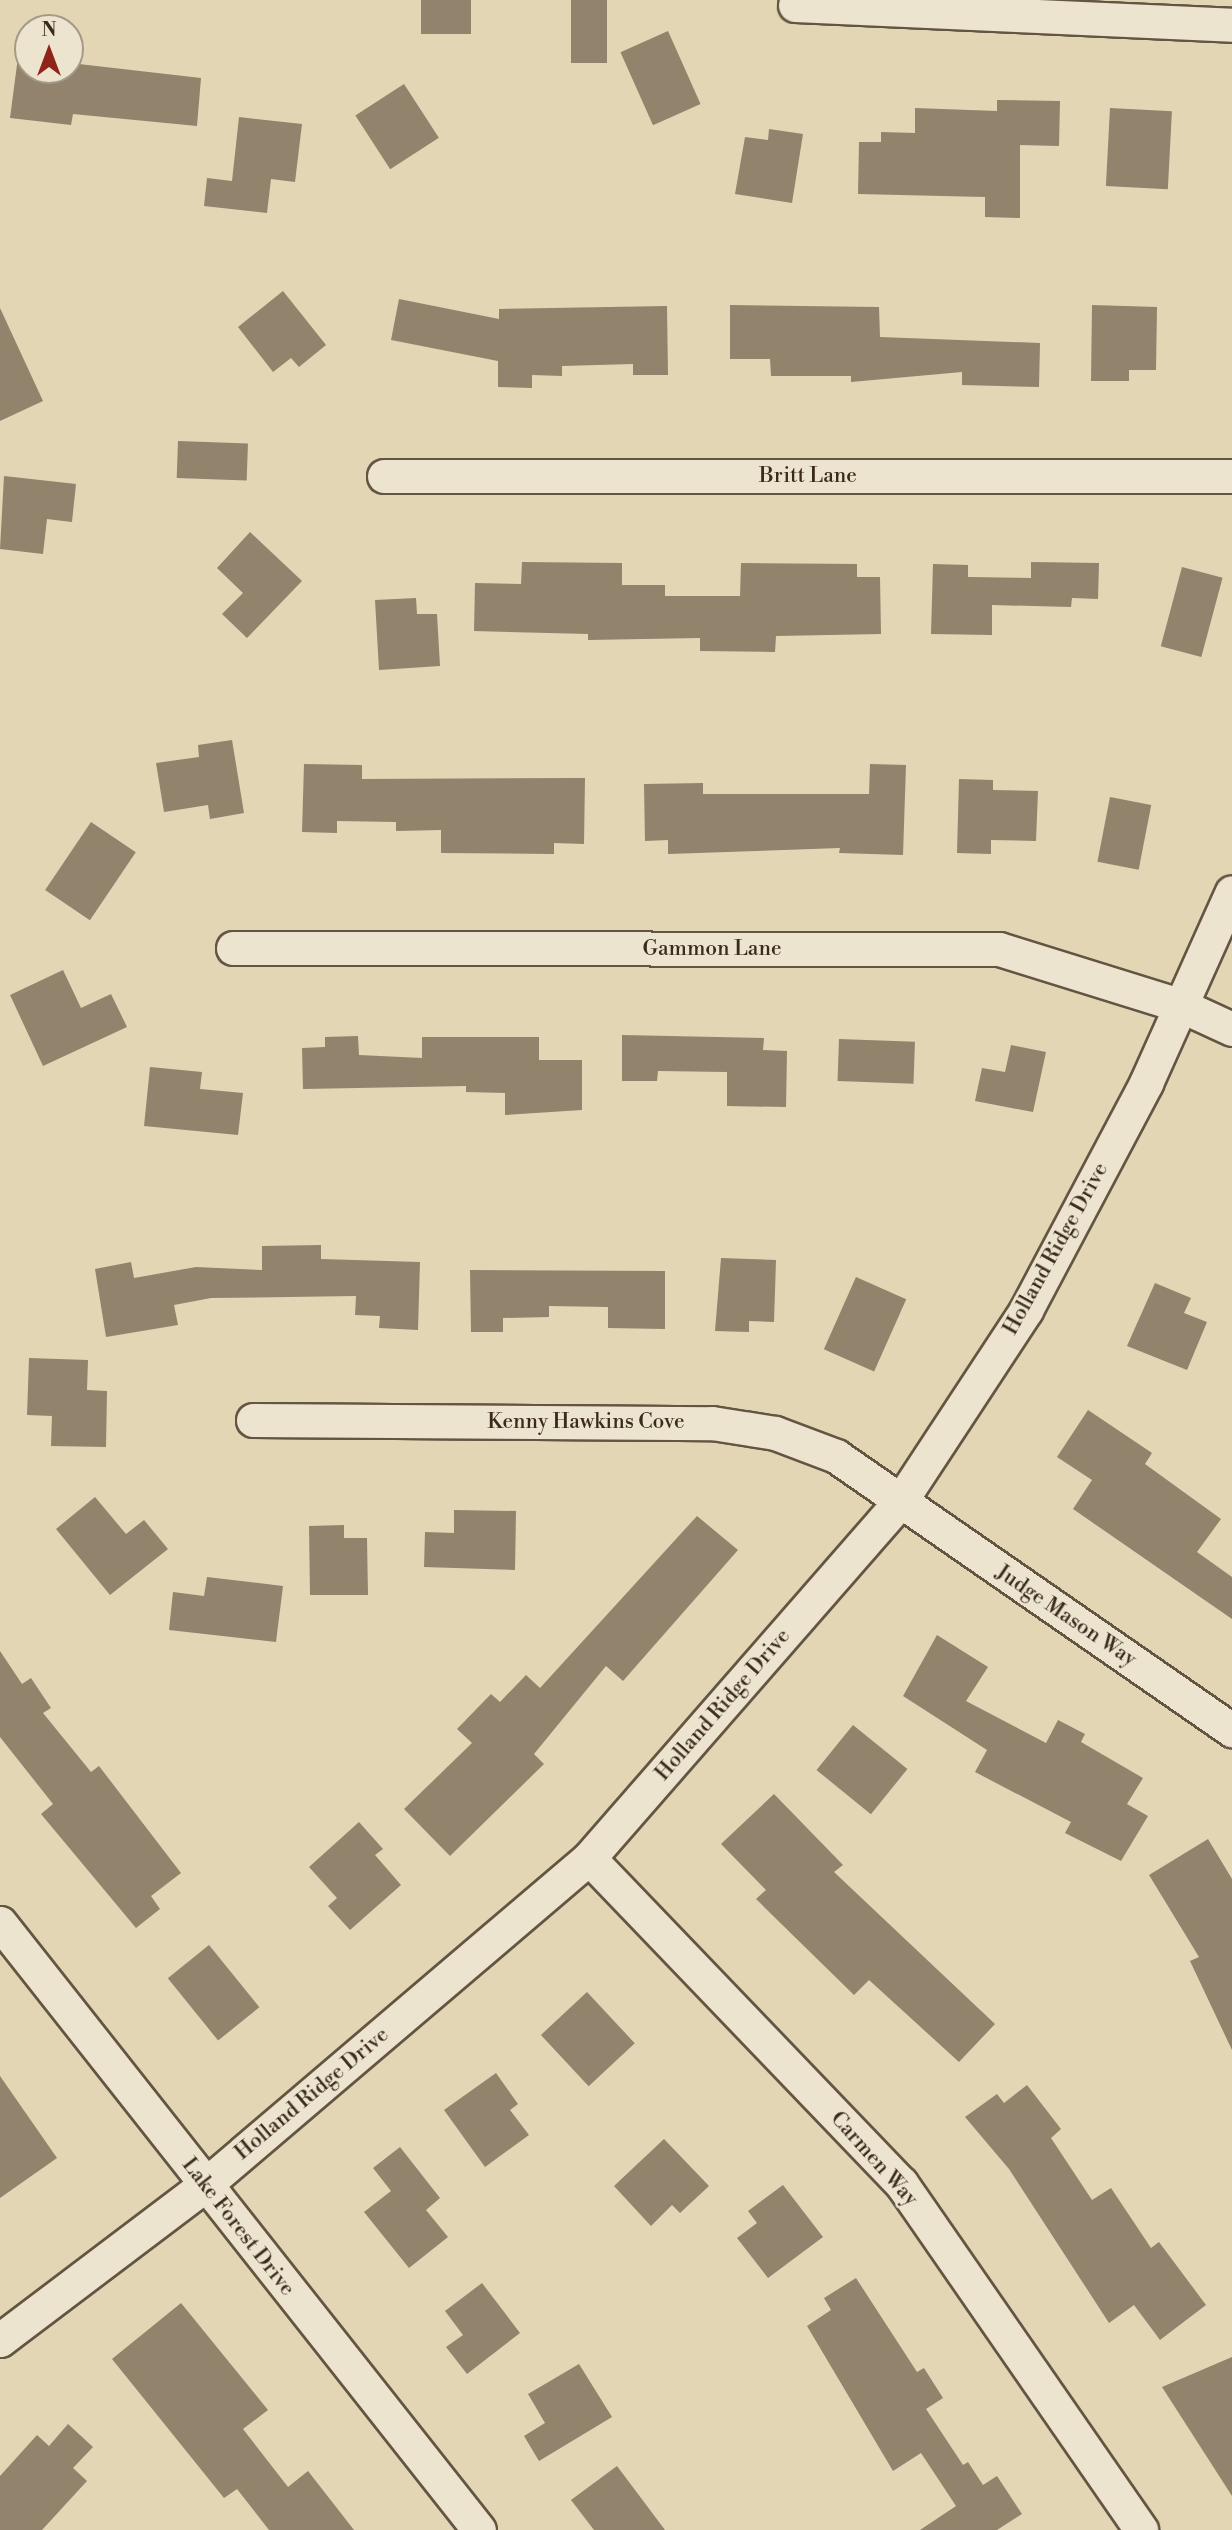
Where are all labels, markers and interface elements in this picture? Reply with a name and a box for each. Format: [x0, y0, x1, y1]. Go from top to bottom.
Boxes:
north arrow [14, 14, 84, 84]
text: N [41, 18, 57, 42]
street label: Britt Lane [759, 463, 857, 489]
street label: Gammon Lane [642, 936, 782, 962]
street label: Holland Ridge Drive [998, 1159, 1114, 1339]
street label: Kenny Hawkins Cove [487, 1409, 685, 1435]
street label: Judge Mason Way [991, 1560, 1141, 1672]
street label: Holland Ridge Drive [650, 1624, 796, 1786]
street label: Holland Ridge Drive [230, 2022, 394, 2166]
street label: Carmen Way [825, 2106, 923, 2212]
street label: Lake Forest Drive [176, 2153, 300, 2301]

